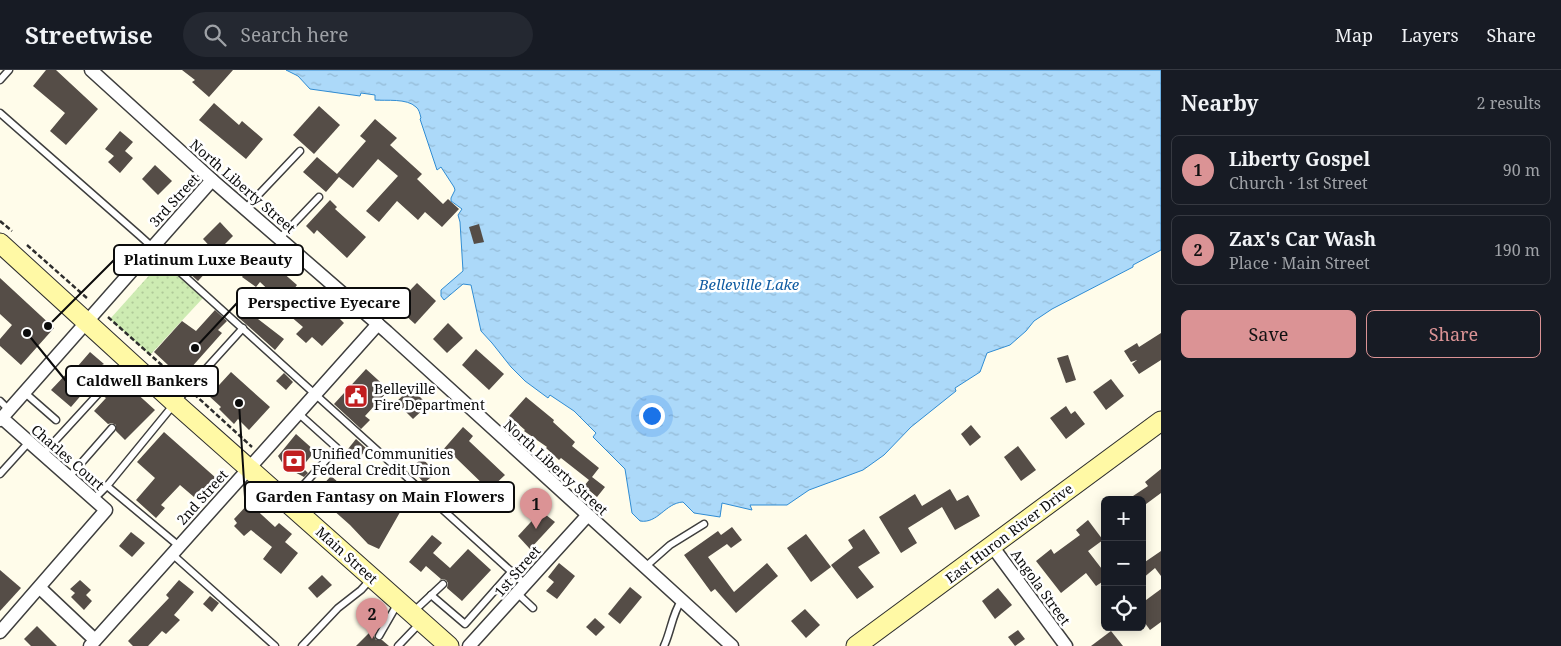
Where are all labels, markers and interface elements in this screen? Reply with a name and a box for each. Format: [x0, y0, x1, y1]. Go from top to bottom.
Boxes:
search box [183, 12, 533, 57]
text: Streetwise [25, 18, 153, 51]
icon: search [201, 21, 229, 49]
text: Search here [241, 22, 348, 48]
text: Map [1335, 23, 1373, 47]
text: Layers [1401, 23, 1459, 47]
text: Share [1487, 23, 1536, 47]
text: Nearby [1181, 89, 1259, 117]
text: 2 results [1477, 92, 1541, 114]
street label: North Liberty Street [186, 135, 300, 237]
text: Liberty Gospel [1229, 146, 1370, 172]
text: 1 [1193, 159, 1203, 181]
text: 90 m [1503, 159, 1540, 181]
street label: 3rd Street [145, 169, 203, 231]
text: Church · 1st Street [1229, 172, 1368, 194]
text: Zax's Car Wash [1229, 226, 1376, 252]
text: 2 [1193, 239, 1203, 261]
text: 190 m [1494, 239, 1540, 261]
callout: Platinum Luxe Beauty [114, 245, 303, 275]
text: Platinum Luxe Beauty [124, 249, 292, 269]
text: Place · Main Street [1229, 252, 1370, 274]
water label: Belleville Lake [698, 274, 800, 294]
callout: Perspective Eyecare [237, 288, 410, 318]
text: Perspective Eyecare [248, 292, 400, 312]
button: Save [1181, 310, 1356, 358]
button: Share [1366, 310, 1541, 358]
callout: Caldwell Bankers [66, 366, 218, 396]
text: Caldwell Bankers [76, 370, 208, 390]
place label: Belleville Fire Department [374, 379, 485, 414]
public building icon: Belleville Fire Department [343, 383, 369, 409]
your location [639, 403, 665, 429]
street label: North Liberty Street [500, 415, 612, 519]
street label: Charles Court [27, 420, 109, 494]
place label: Unified Communities Federal Credit Union [312, 444, 453, 479]
bank icon: Unified Communities Federal Credit Union [281, 448, 307, 474]
street label: 2nd Street [172, 465, 232, 529]
street label: East Huron River Drive [941, 479, 1077, 587]
callout: Garden Fantasy on Main Flowers [245, 482, 514, 512]
text: Garden Fantasy on Main Flowers [255, 486, 505, 506]
pin: 1 [520, 488, 552, 529]
map controls [1101, 496, 1146, 631]
button: + [1101, 496, 1146, 541]
street label: Main Street [312, 522, 382, 588]
street label: 1st Street [490, 541, 544, 601]
button: − [1101, 541, 1146, 586]
street label: Angola Street [1007, 545, 1075, 629]
button: locate [1101, 586, 1146, 631]
pin: 2 [356, 598, 388, 639]

